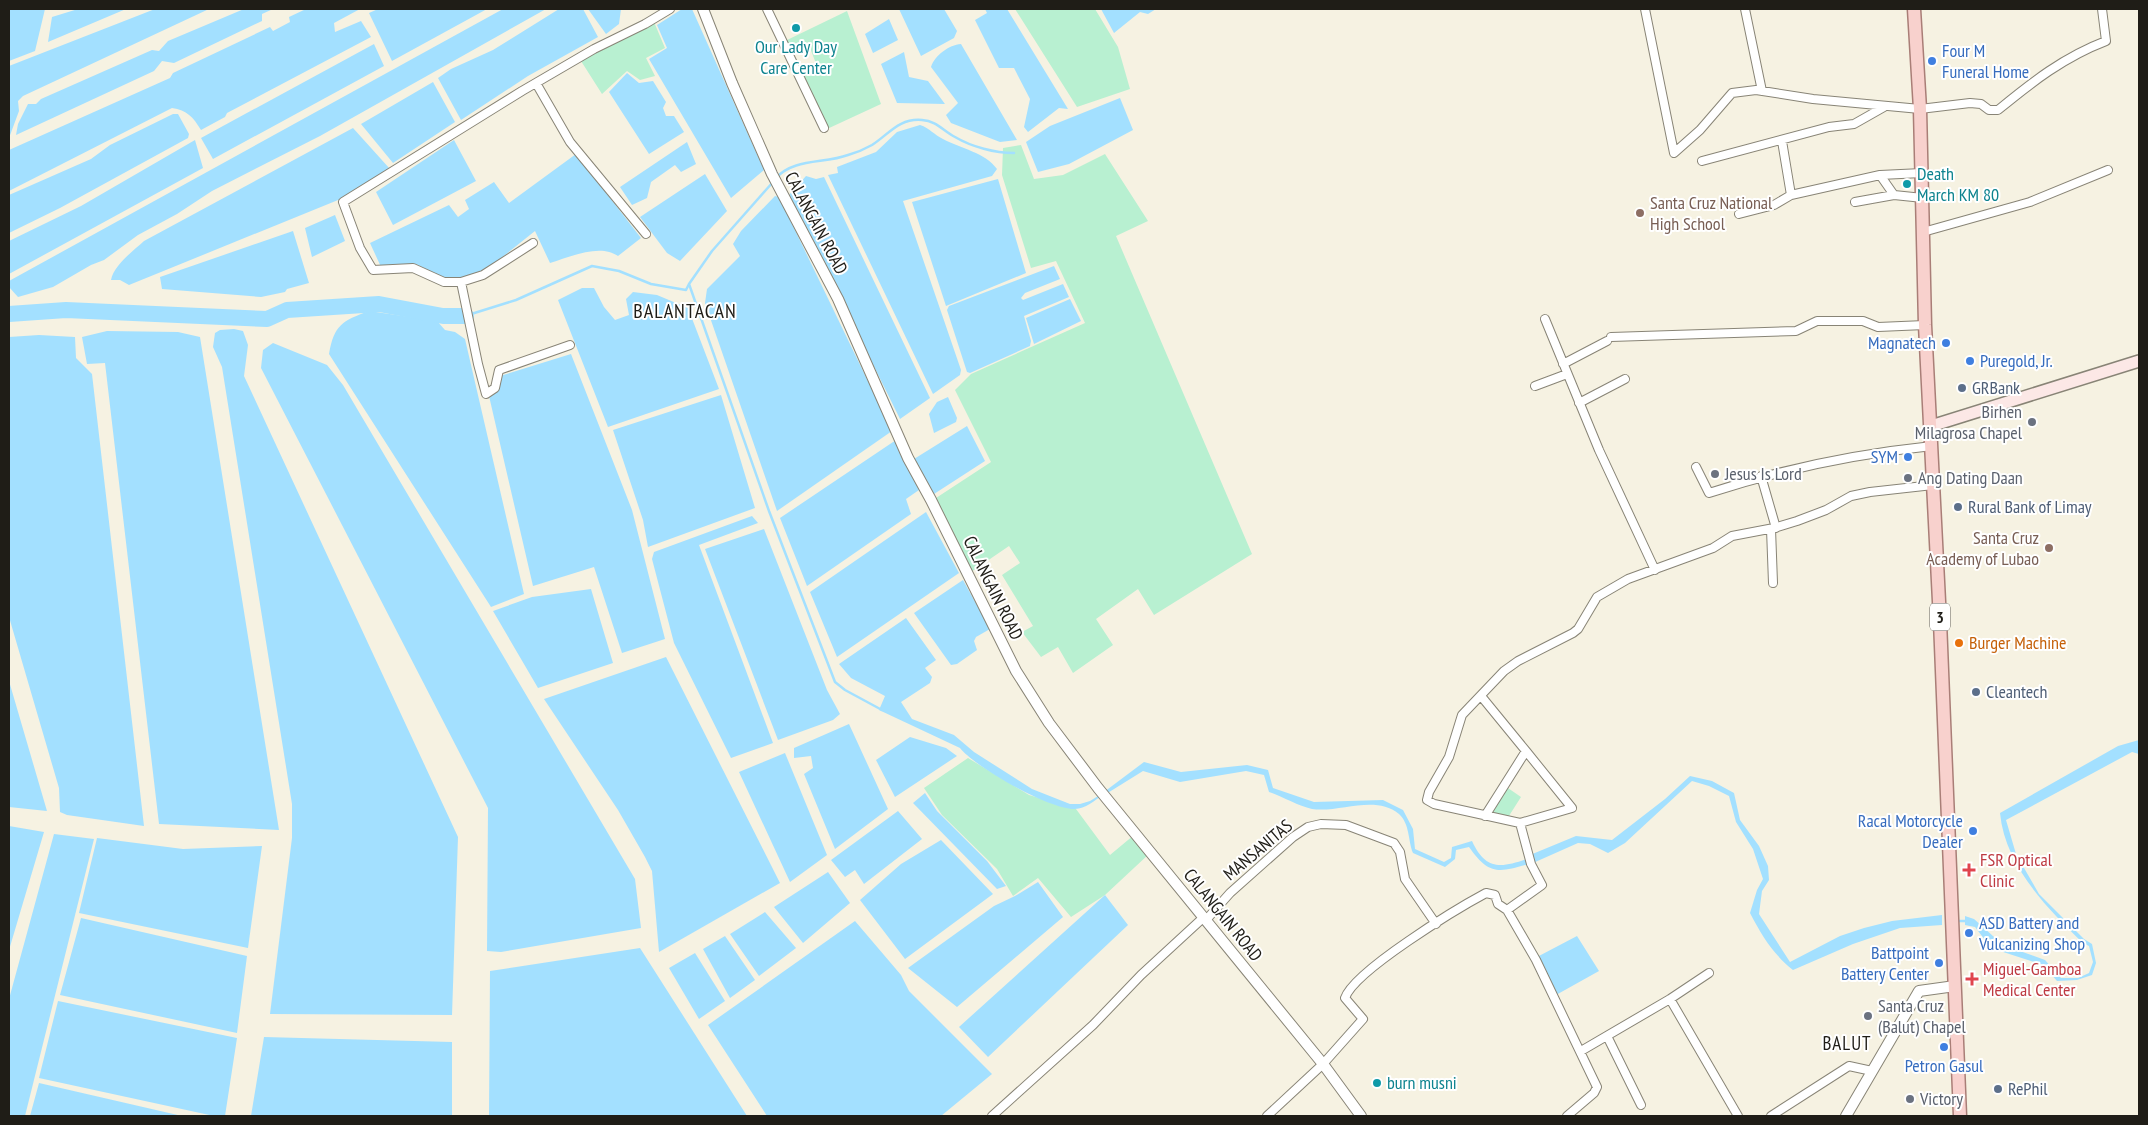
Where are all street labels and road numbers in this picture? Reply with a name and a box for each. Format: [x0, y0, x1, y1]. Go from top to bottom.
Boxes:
street label: CALANGAIN ROAD [780, 168, 853, 278]
street label: CALANGAIN ROAD [958, 532, 1029, 643]
road number: 3 [1930, 604, 1950, 630]
street label: MANSANITAS [1218, 814, 1297, 885]
street label: CALANGAIN ROAD [1179, 864, 1268, 966]

